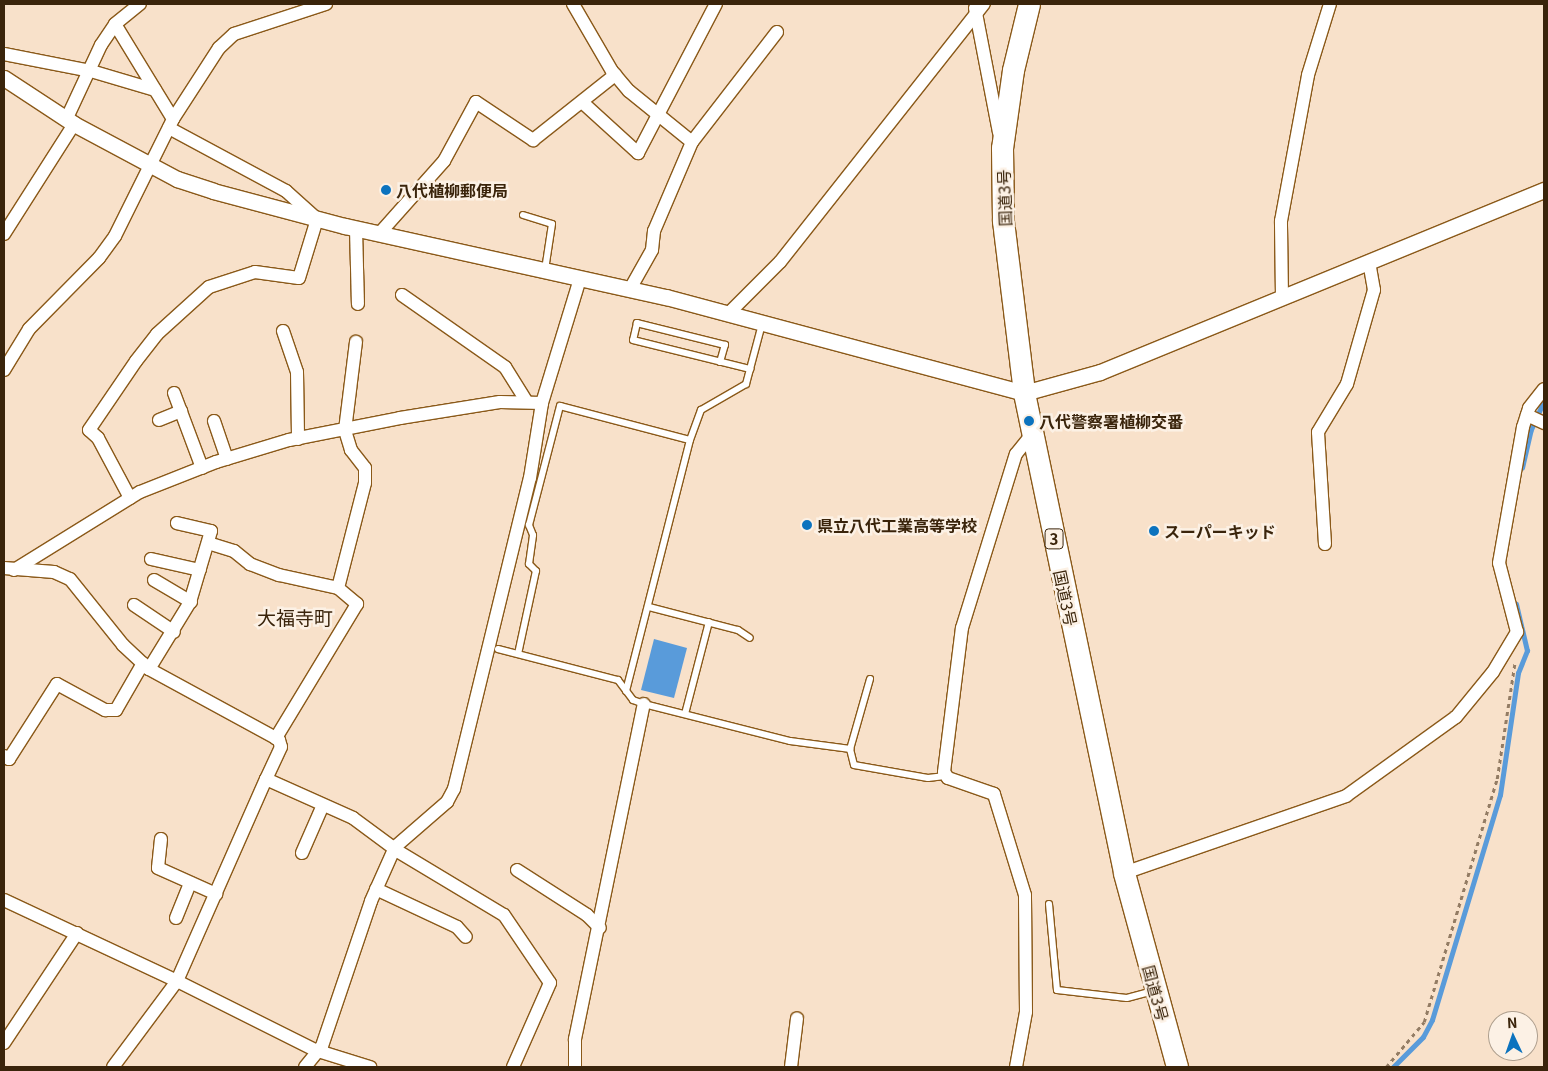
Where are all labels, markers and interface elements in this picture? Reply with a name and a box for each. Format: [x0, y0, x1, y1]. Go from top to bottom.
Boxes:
street label: 国道3号 [993, 169, 1015, 227]
place label: 八代植柳郵便局 [396, 180, 508, 200]
marker: 八代植柳郵便局 [380, 184, 392, 196]
place label: 八代警察署植柳交番 [1039, 411, 1183, 431]
marker: 八代警察署植柳交番 [1023, 415, 1035, 427]
place label: 県立八代工業高等学校 [817, 515, 977, 535]
marker: 県立八代工業高等学校 [801, 519, 813, 531]
place label: スーパーキッド [1164, 521, 1276, 541]
marker: スーパーキッド [1148, 525, 1160, 537]
road number: 3 [1044, 526, 1064, 552]
street label: 国道3号 [1051, 568, 1081, 628]
district label: 大福寺町 [257, 606, 333, 628]
street label: 国道3号 [1139, 963, 1173, 1023]
north arrow [1488, 1011, 1538, 1061]
text: N [1507, 1012, 1518, 1032]

